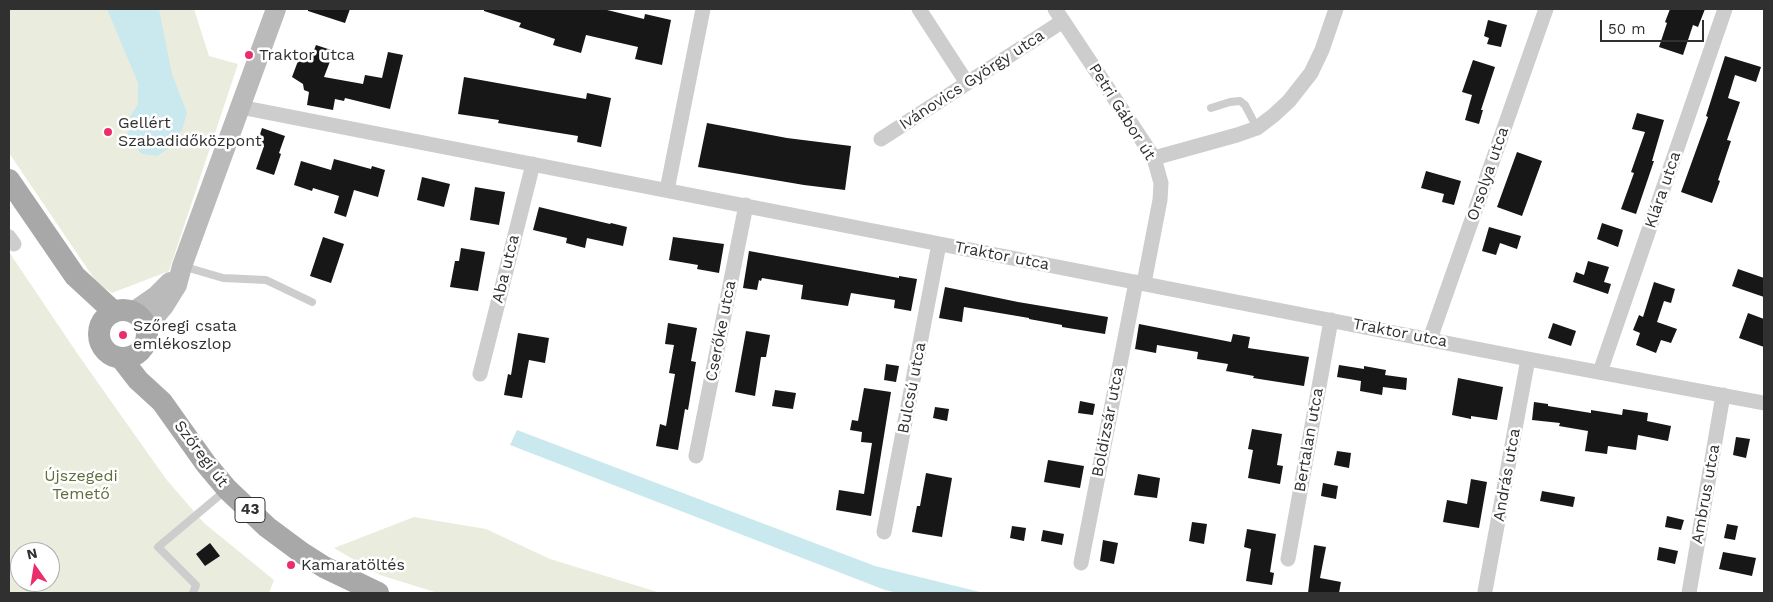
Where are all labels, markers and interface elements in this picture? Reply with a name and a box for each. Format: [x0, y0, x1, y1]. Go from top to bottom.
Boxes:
scale bar [1603, 10, 1707, 42]
text: 50 m [1608, 20, 1645, 38]
street label: Ivánovics György utca [896, 26, 1048, 134]
place label: Traktor utca [259, 45, 355, 65]
marker: Traktor utca [243, 49, 255, 61]
street label: Petri Gábor út [1085, 60, 1159, 164]
place label: Gellért Szabadidőközpont [118, 113, 262, 151]
street label: Orsolya utca [1463, 125, 1513, 223]
marker: Gellért Szabadidőközpont [102, 126, 114, 138]
street label: Klára utca [1641, 149, 1685, 231]
street label: Aba utca [488, 233, 524, 305]
street label: Traktor utca [953, 237, 1051, 275]
street label: Cserőke utca [702, 279, 740, 383]
street label: Traktor utca [1351, 314, 1449, 352]
place label: Szőregi csata emlékoszlop [133, 316, 237, 354]
marker: Szőregi csata emlékoszlop [117, 329, 129, 341]
street label: Bulcsú utca [894, 341, 930, 435]
street label: Boldizsár utca [1088, 365, 1128, 479]
street label: Bertalan utca [1290, 386, 1328, 494]
street label: Szőregi út [170, 417, 232, 491]
street label: András utca [1489, 427, 1525, 523]
street label: Ambrus utca [1688, 443, 1724, 545]
park label: Újszegedi Temető [44, 466, 118, 504]
road number: 43 [235, 498, 265, 522]
north arrow [10, 542, 60, 592]
text: N [25, 544, 39, 562]
place label: Kamaratöltés [301, 555, 405, 575]
marker: Kamaratöltés [285, 559, 297, 571]

